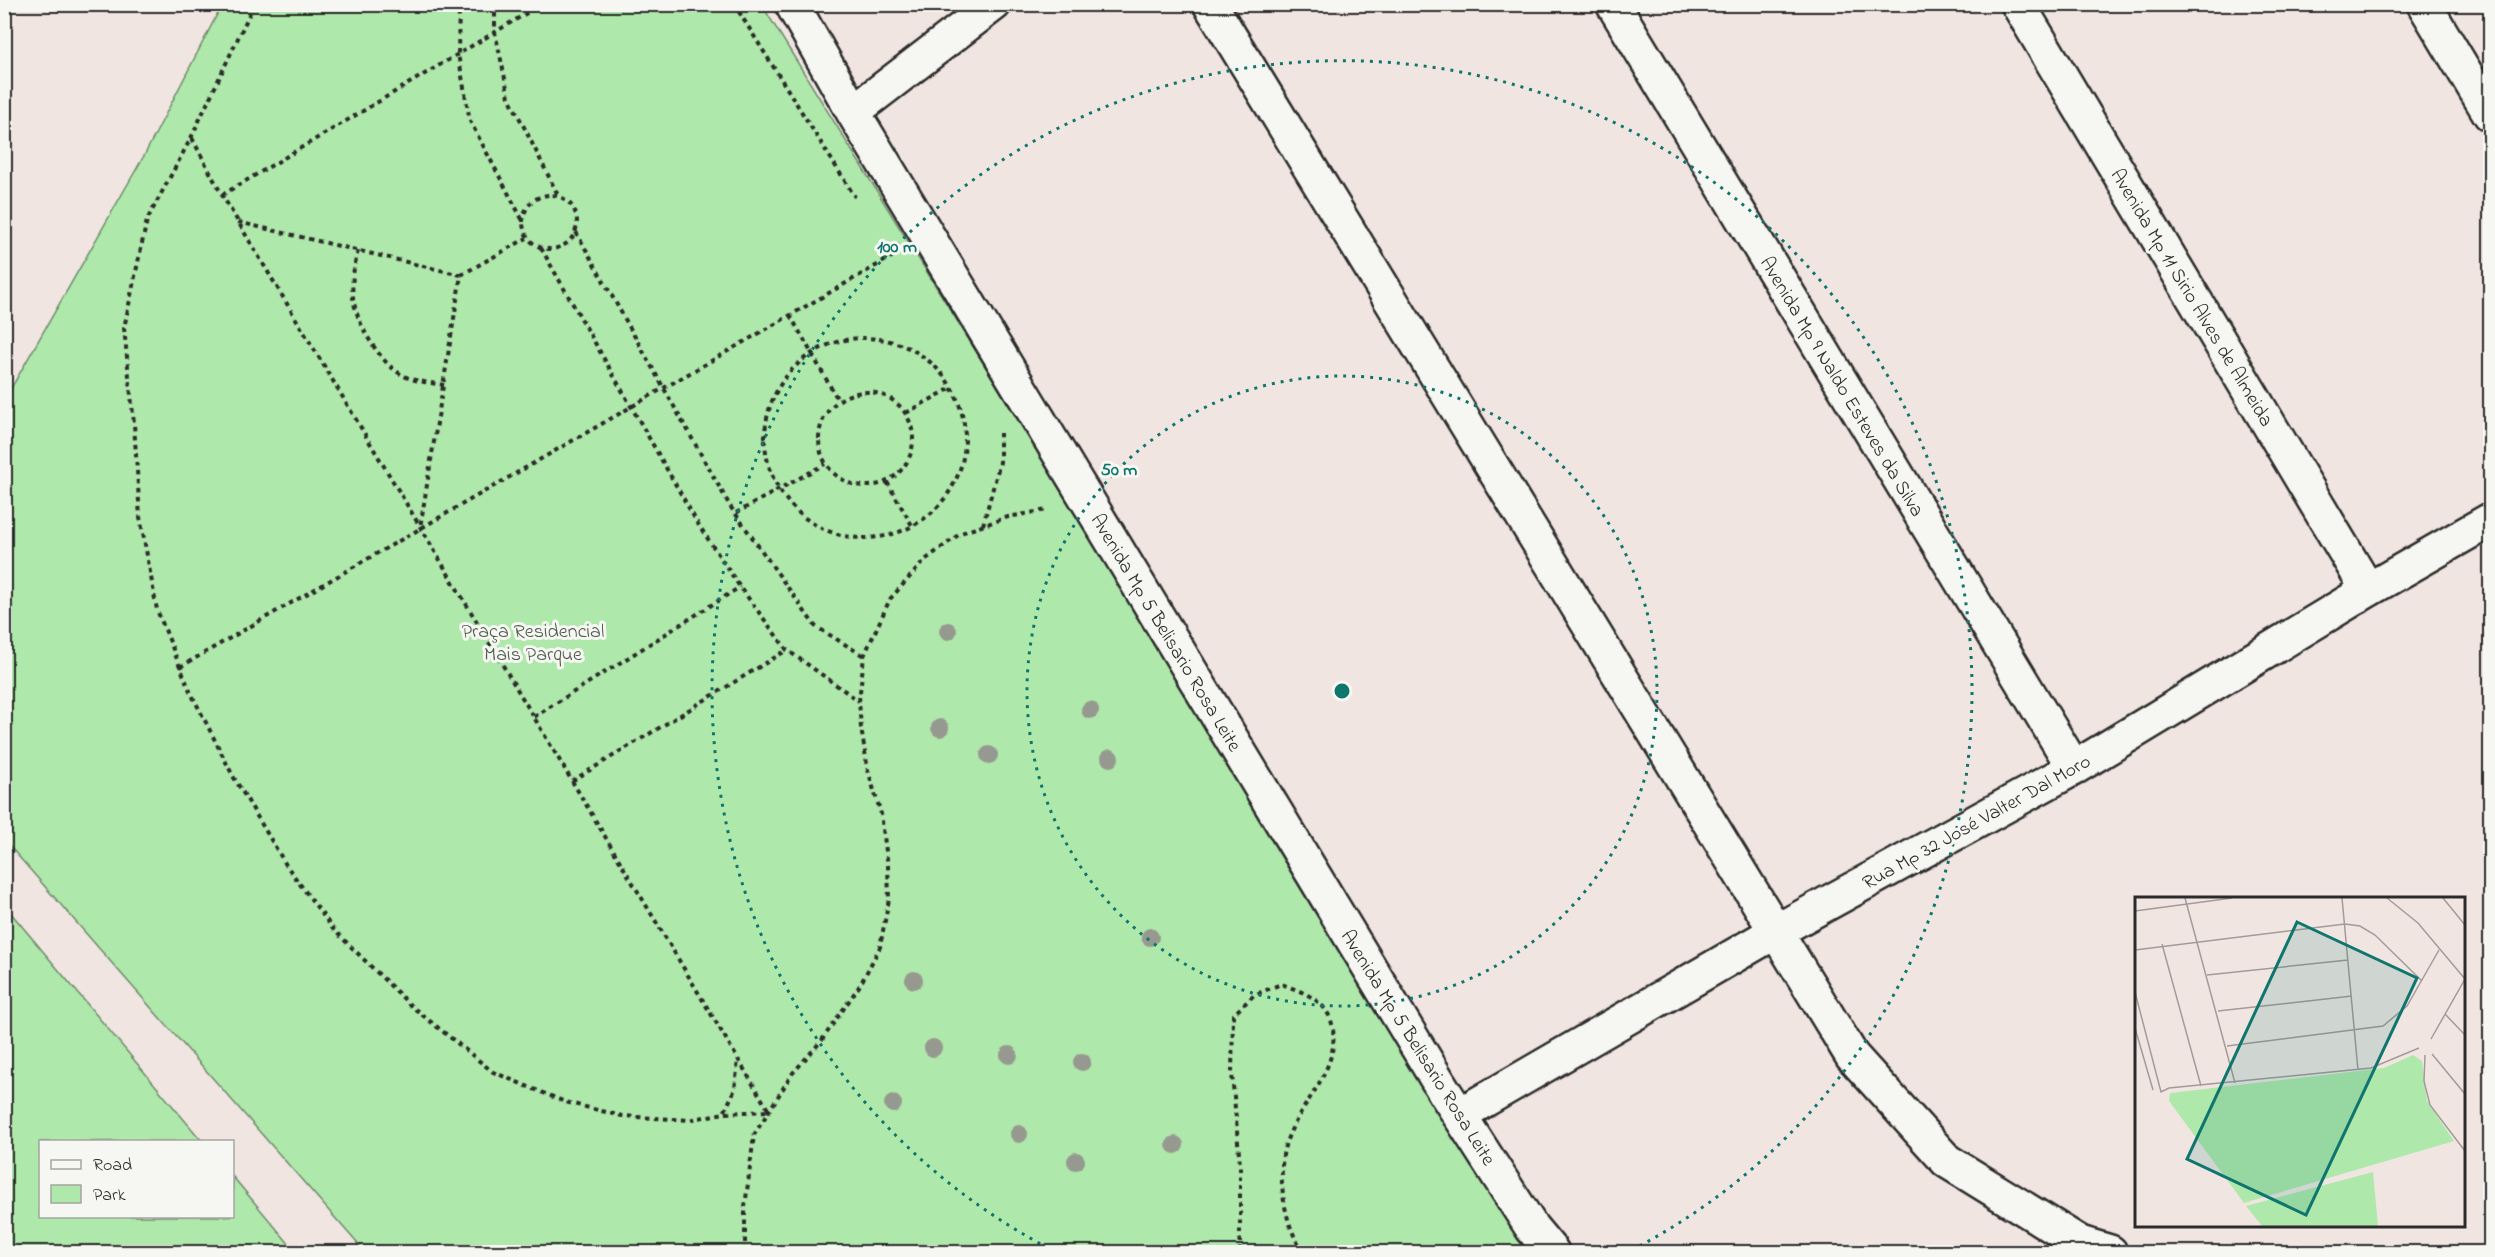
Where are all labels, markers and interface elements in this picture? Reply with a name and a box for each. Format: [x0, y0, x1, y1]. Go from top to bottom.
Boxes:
street label: Avenida Mp 11 Sirio Alves de Almeida [2102, 164, 2280, 433]
text: 100 m [877, 235, 917, 261]
street label: Avenida Mp 9 Naldo Esteves da Silva [1751, 252, 1930, 523]
text: 50 m [1101, 458, 1137, 484]
street label: Avenida Mp 5 Belisario Rosa Leite [1082, 509, 1248, 758]
park label: Praça Residencial Mais Parque [462, 618, 604, 670]
centre of rings [1332, 681, 1352, 701]
street label: Rua Mp 32 José Valter Dal Moro [1858, 748, 2097, 898]
inset map [2135, 897, 2465, 1227]
street label: Avenida Mp 5 Belisario Rosa Leite [1332, 925, 1502, 1172]
legend [39, 1140, 234, 1218]
text: Road [93, 1153, 132, 1179]
text: Park [93, 1183, 126, 1209]

